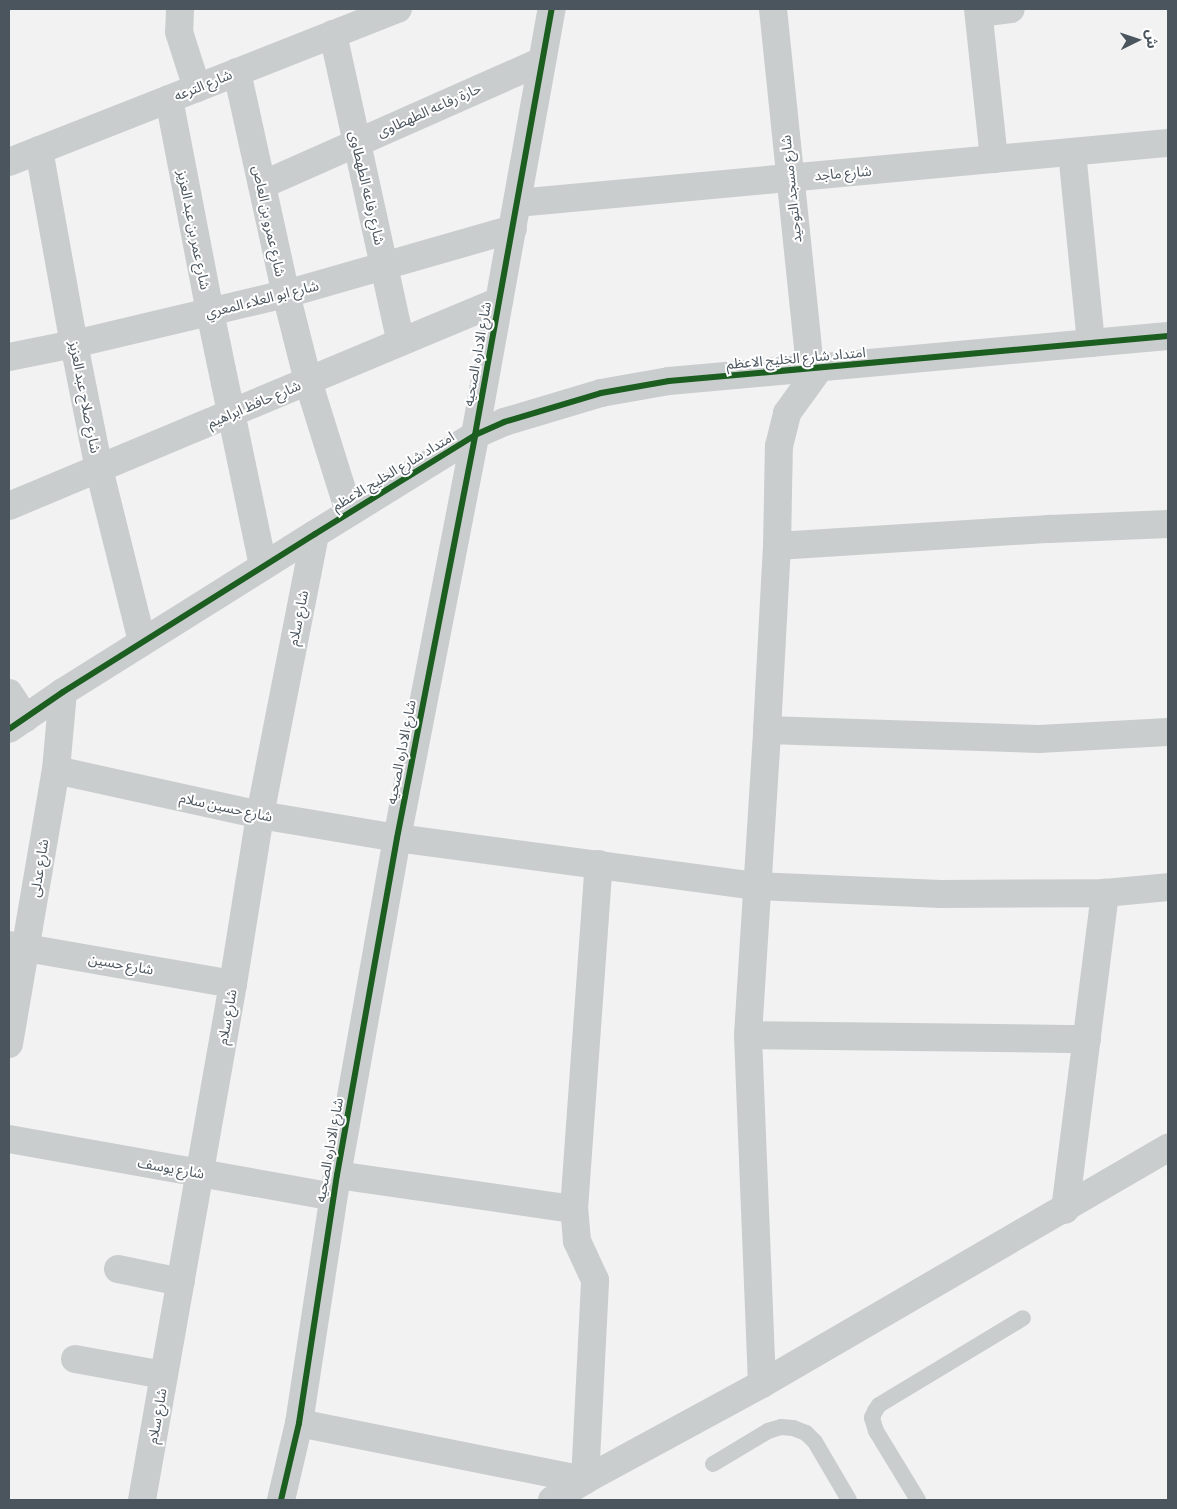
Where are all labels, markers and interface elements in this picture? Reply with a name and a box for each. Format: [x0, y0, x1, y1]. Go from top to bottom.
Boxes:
north arrow [1112, 15, 1162, 65]
text: ش [1143, 29, 1162, 49]
street label: شارع الترعه [171, 66, 235, 104]
street label: حارة رفاعه الطهطاوى [374, 80, 484, 140]
street label: شارع رفاعه الطهطاوى [346, 129, 388, 247]
street label: شارع مسجد التوحيد [777, 134, 805, 244]
street label: شارع ماجد [814, 162, 872, 184]
street label: شارع عمرو بن العاص [249, 164, 289, 278]
street label: شارع عمر بن عبد العزيز [174, 169, 214, 291]
street label: شارع ابو العلاء المعري [204, 277, 320, 321]
street label: شارع الاداره الصحيه [460, 300, 494, 408]
street label: شارع صلاح عبد العزيز [66, 339, 104, 455]
street label: امتداد شارع الخليج الاعظم [726, 344, 866, 372]
street label: شارع حافظ ابراهيم [205, 377, 303, 431]
street label: امتداد شارع الخليج الاعظم [329, 428, 457, 514]
street label: شارع سلام [284, 589, 312, 647]
street label: شارع الاداره الصحيه [383, 698, 419, 806]
street label: شارع حسين سلام [178, 789, 274, 825]
street label: شارع عدلى [26, 838, 52, 898]
street label: شارع حسين [87, 950, 155, 978]
street label: شارع سلام [214, 988, 240, 1046]
street label: شارع الاداره الصحيه [312, 1096, 346, 1204]
street label: شارع يوسف [136, 1154, 206, 1182]
street label: شارع سلام [144, 1387, 170, 1445]

